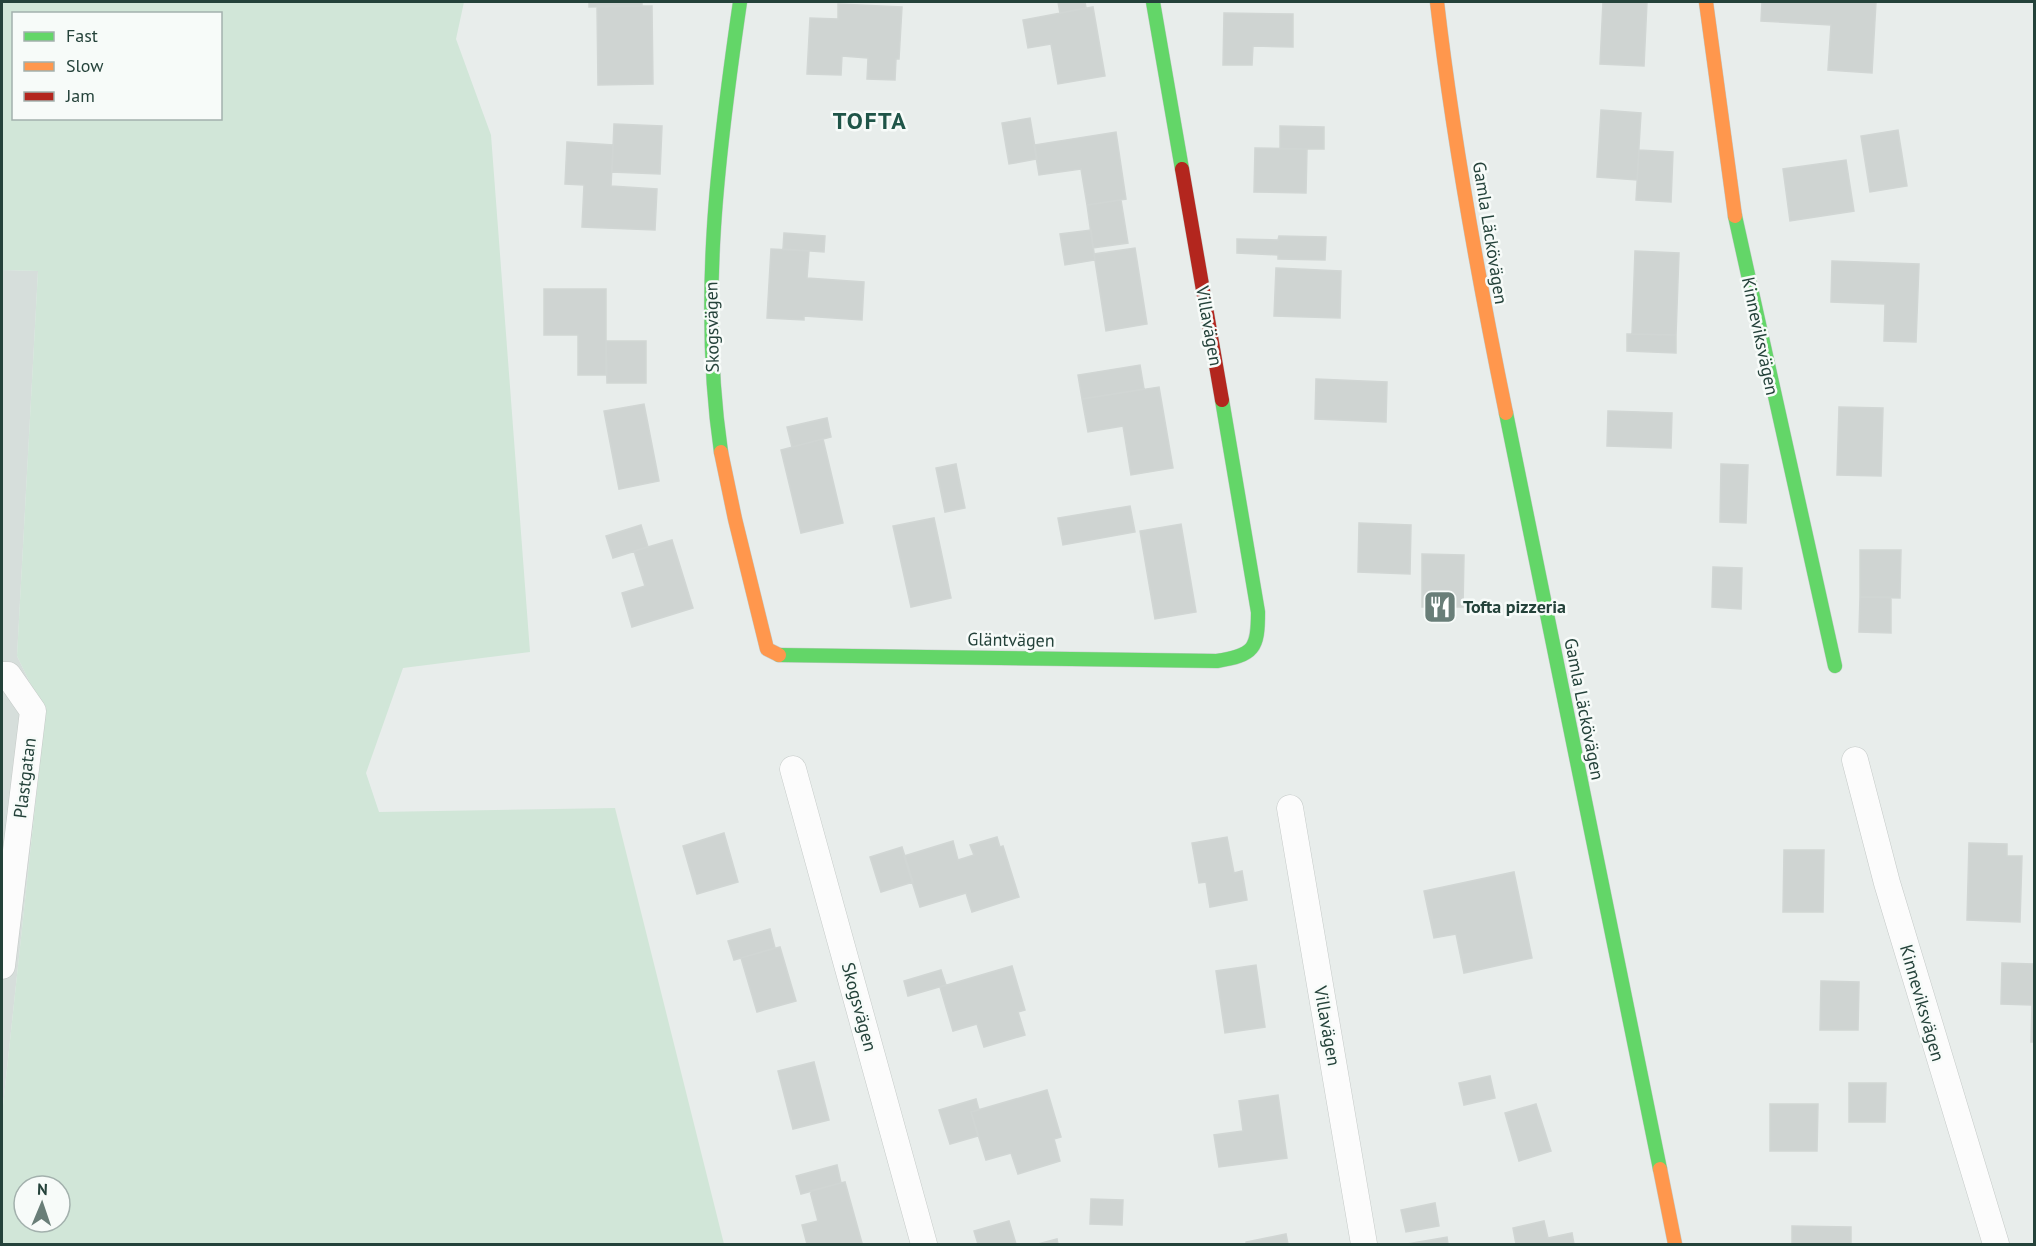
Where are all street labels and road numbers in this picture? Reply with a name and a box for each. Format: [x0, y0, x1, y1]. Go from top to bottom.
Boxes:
street label: Gamla Läckövägen [1468, 160, 1513, 306]
street label: Kinneviksvägen [1737, 275, 1784, 397]
street label: Skogsvägen [699, 281, 724, 373]
street label: Villavägen [1191, 283, 1228, 368]
street label: Gläntvägen [967, 627, 1055, 652]
street label: Gamla Läckövägen [1559, 636, 1610, 782]
street label: Plastgatan [8, 736, 41, 820]
street label: Kinneviksvägen [1895, 942, 1950, 1064]
street label: Skogsvägen [837, 960, 882, 1054]
street label: Villavägen [1309, 983, 1346, 1068]

